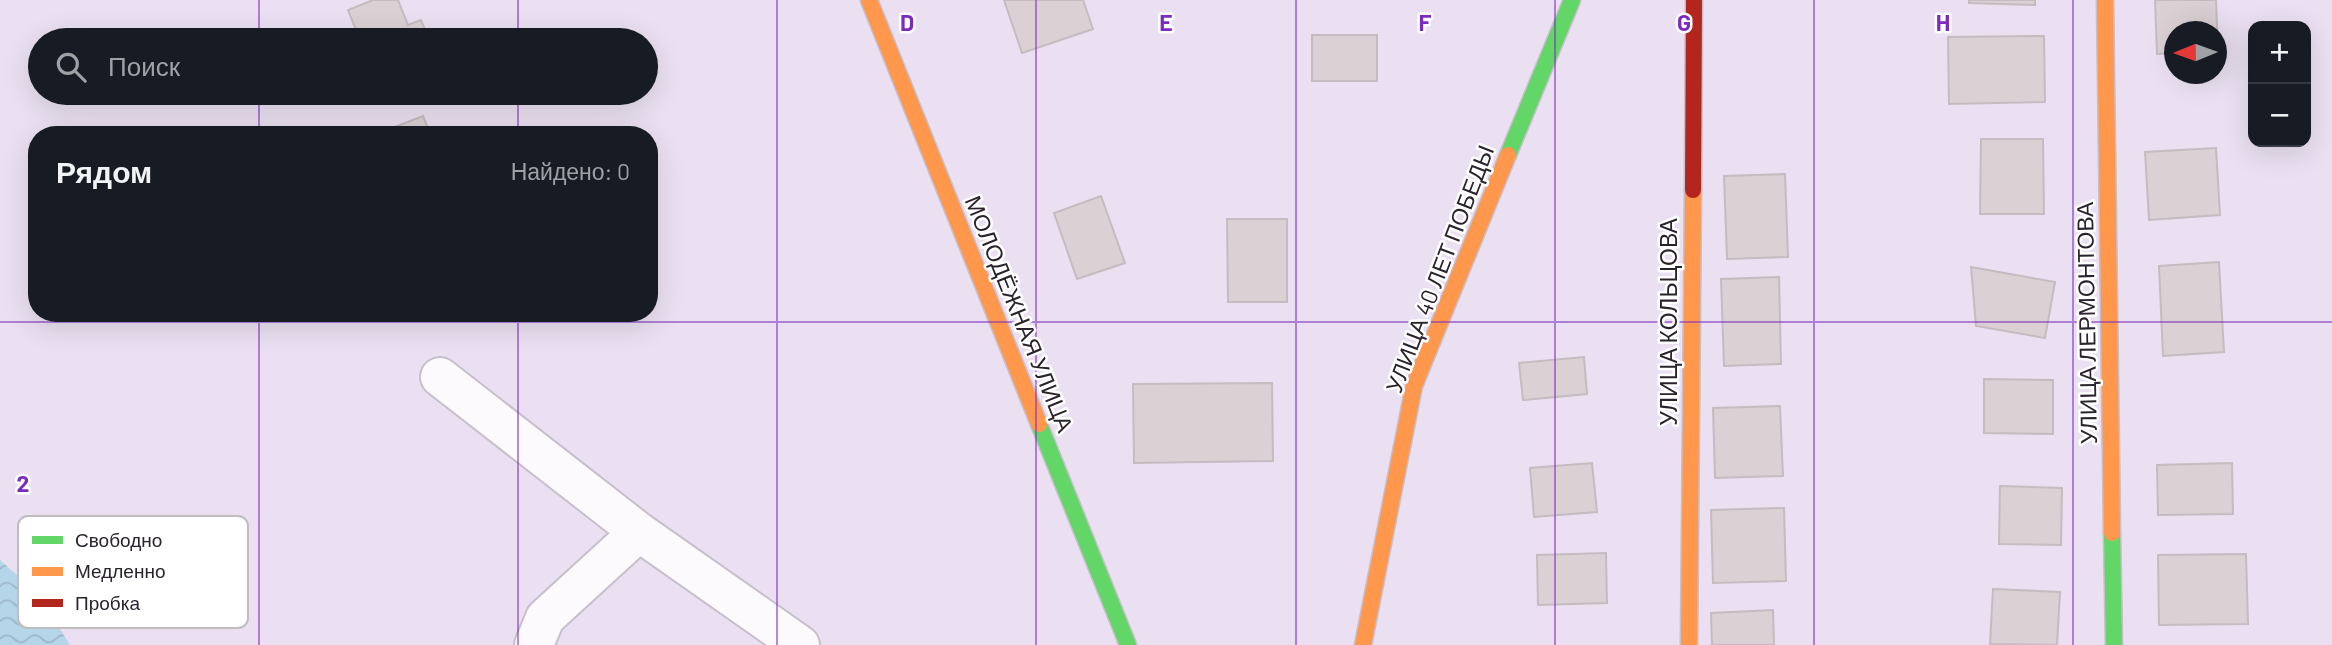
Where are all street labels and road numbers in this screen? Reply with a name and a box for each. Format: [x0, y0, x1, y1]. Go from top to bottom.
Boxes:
street label: УЛИЦА 40 ЛЕТ ПОБЕДЫ [1379, 141, 1499, 396]
street label: МОЛОДЁЖНАЯ УЛИЦА [960, 191, 1080, 436]
street label: УЛИЦА ЛЕРМОНТОВА [2070, 201, 2102, 444]
street label: УЛИЦА КОЛЬЦОВА [1654, 217, 1682, 426]

